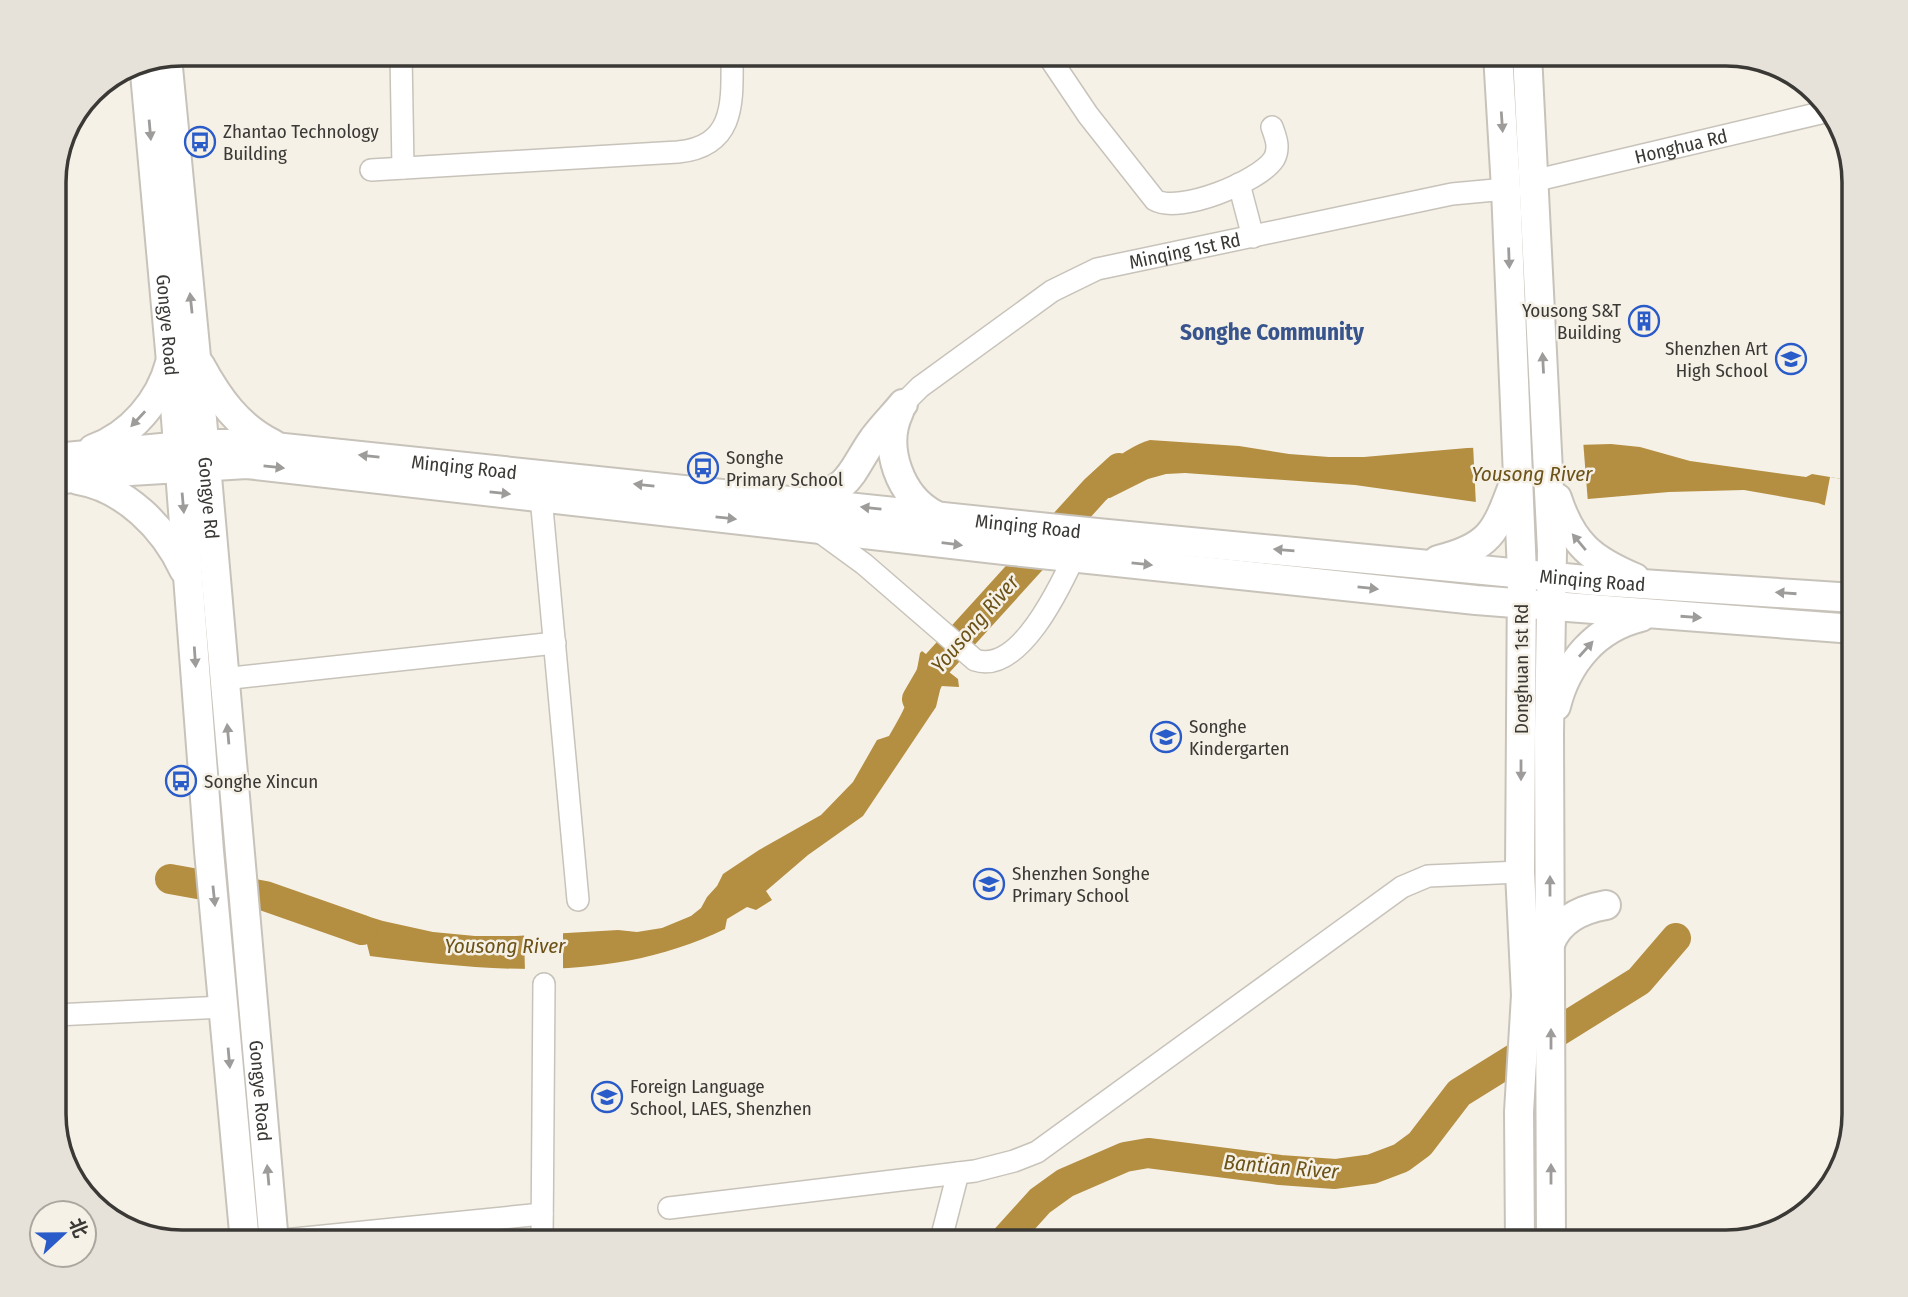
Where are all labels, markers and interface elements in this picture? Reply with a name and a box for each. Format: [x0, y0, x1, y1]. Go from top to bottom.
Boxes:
one-way arrow [1496, 111, 1507, 133]
one-way arrow [145, 119, 156, 141]
place label: Zhantao Technology Building [223, 120, 379, 165]
street label: Honghua Rd [1632, 124, 1730, 168]
bus stop icon: Zhantao Technology Building [183, 125, 217, 159]
street label: Minqing 1st Rd [1127, 228, 1242, 273]
one-way arrow [1503, 247, 1514, 269]
street label: Gongye Road [152, 273, 184, 377]
one-way arrow [185, 292, 196, 314]
place label: Yousong S&T Building [1522, 299, 1621, 344]
building icon: Yousong S&T Building [1627, 304, 1661, 338]
district label: Songhe Community [1180, 318, 1365, 346]
place label: Shenzhen Art High School [1665, 337, 1769, 382]
school or university icon: Shenzhen Art High School [1774, 342, 1808, 376]
one-way arrow [1537, 351, 1548, 373]
one-way arrow [130, 410, 146, 428]
place label: Songhe Primary School [726, 446, 843, 491]
street label: Minqing Road [410, 450, 518, 484]
one-way arrow [358, 451, 380, 462]
bus stop icon: Songhe Primary School [686, 451, 720, 485]
street label: Gongye Rd [194, 456, 224, 540]
water label: Yousong River [1472, 461, 1593, 487]
one-way arrow [263, 462, 285, 473]
one-way arrow [633, 479, 655, 490]
one-way arrow [489, 487, 511, 498]
one-way arrow [178, 492, 189, 514]
one-way arrow [859, 503, 881, 514]
street label: Minqing Road [974, 509, 1082, 543]
one-way arrow [715, 513, 737, 524]
one-way arrow [1572, 533, 1587, 550]
one-way arrow [941, 539, 963, 550]
one-way arrow [1272, 544, 1294, 555]
one-way arrow [1131, 559, 1153, 570]
street label: Minqing Road [1538, 564, 1646, 596]
water label: Yousong River [926, 569, 1025, 678]
one-way arrow [1357, 583, 1379, 594]
one-way arrow [1774, 587, 1796, 598]
street label: Donghuan 1st Rd [1510, 604, 1533, 734]
one-way arrow [1681, 612, 1703, 623]
one-way arrow [1577, 641, 1593, 658]
one-way arrow [190, 646, 201, 668]
place label: Songhe Kindergarten [1189, 715, 1290, 760]
school or university icon: Songhe Kindergarten [1149, 720, 1183, 754]
one-way arrow [222, 722, 233, 744]
one-way arrow [1515, 760, 1527, 782]
bus stop icon: Songhe Xincun [164, 764, 198, 798]
place label: Songhe Xincun [204, 770, 318, 793]
place label: Shenzhen Songhe Primary School [1012, 862, 1150, 907]
school or university icon: Shenzhen Songhe Primary School [972, 867, 1006, 901]
one-way arrow [1544, 875, 1556, 897]
one-way arrow [209, 885, 220, 907]
water label: Yousong River [445, 933, 566, 959]
one-way arrow [1545, 1028, 1557, 1050]
street label: Gongye Road [245, 1039, 277, 1142]
one-way arrow [224, 1047, 235, 1069]
place label: Foreign Language School, LAES, Shenzhen [630, 1075, 812, 1120]
school or university icon: Foreign Language School, LAES, Shenzhen [590, 1080, 624, 1114]
water label: Bantian River [1222, 1149, 1340, 1185]
one-way arrow [1545, 1163, 1557, 1185]
one-way arrow [262, 1164, 273, 1186]
north arrow [28, 1199, 98, 1269]
text: 北 [64, 1215, 93, 1241]

